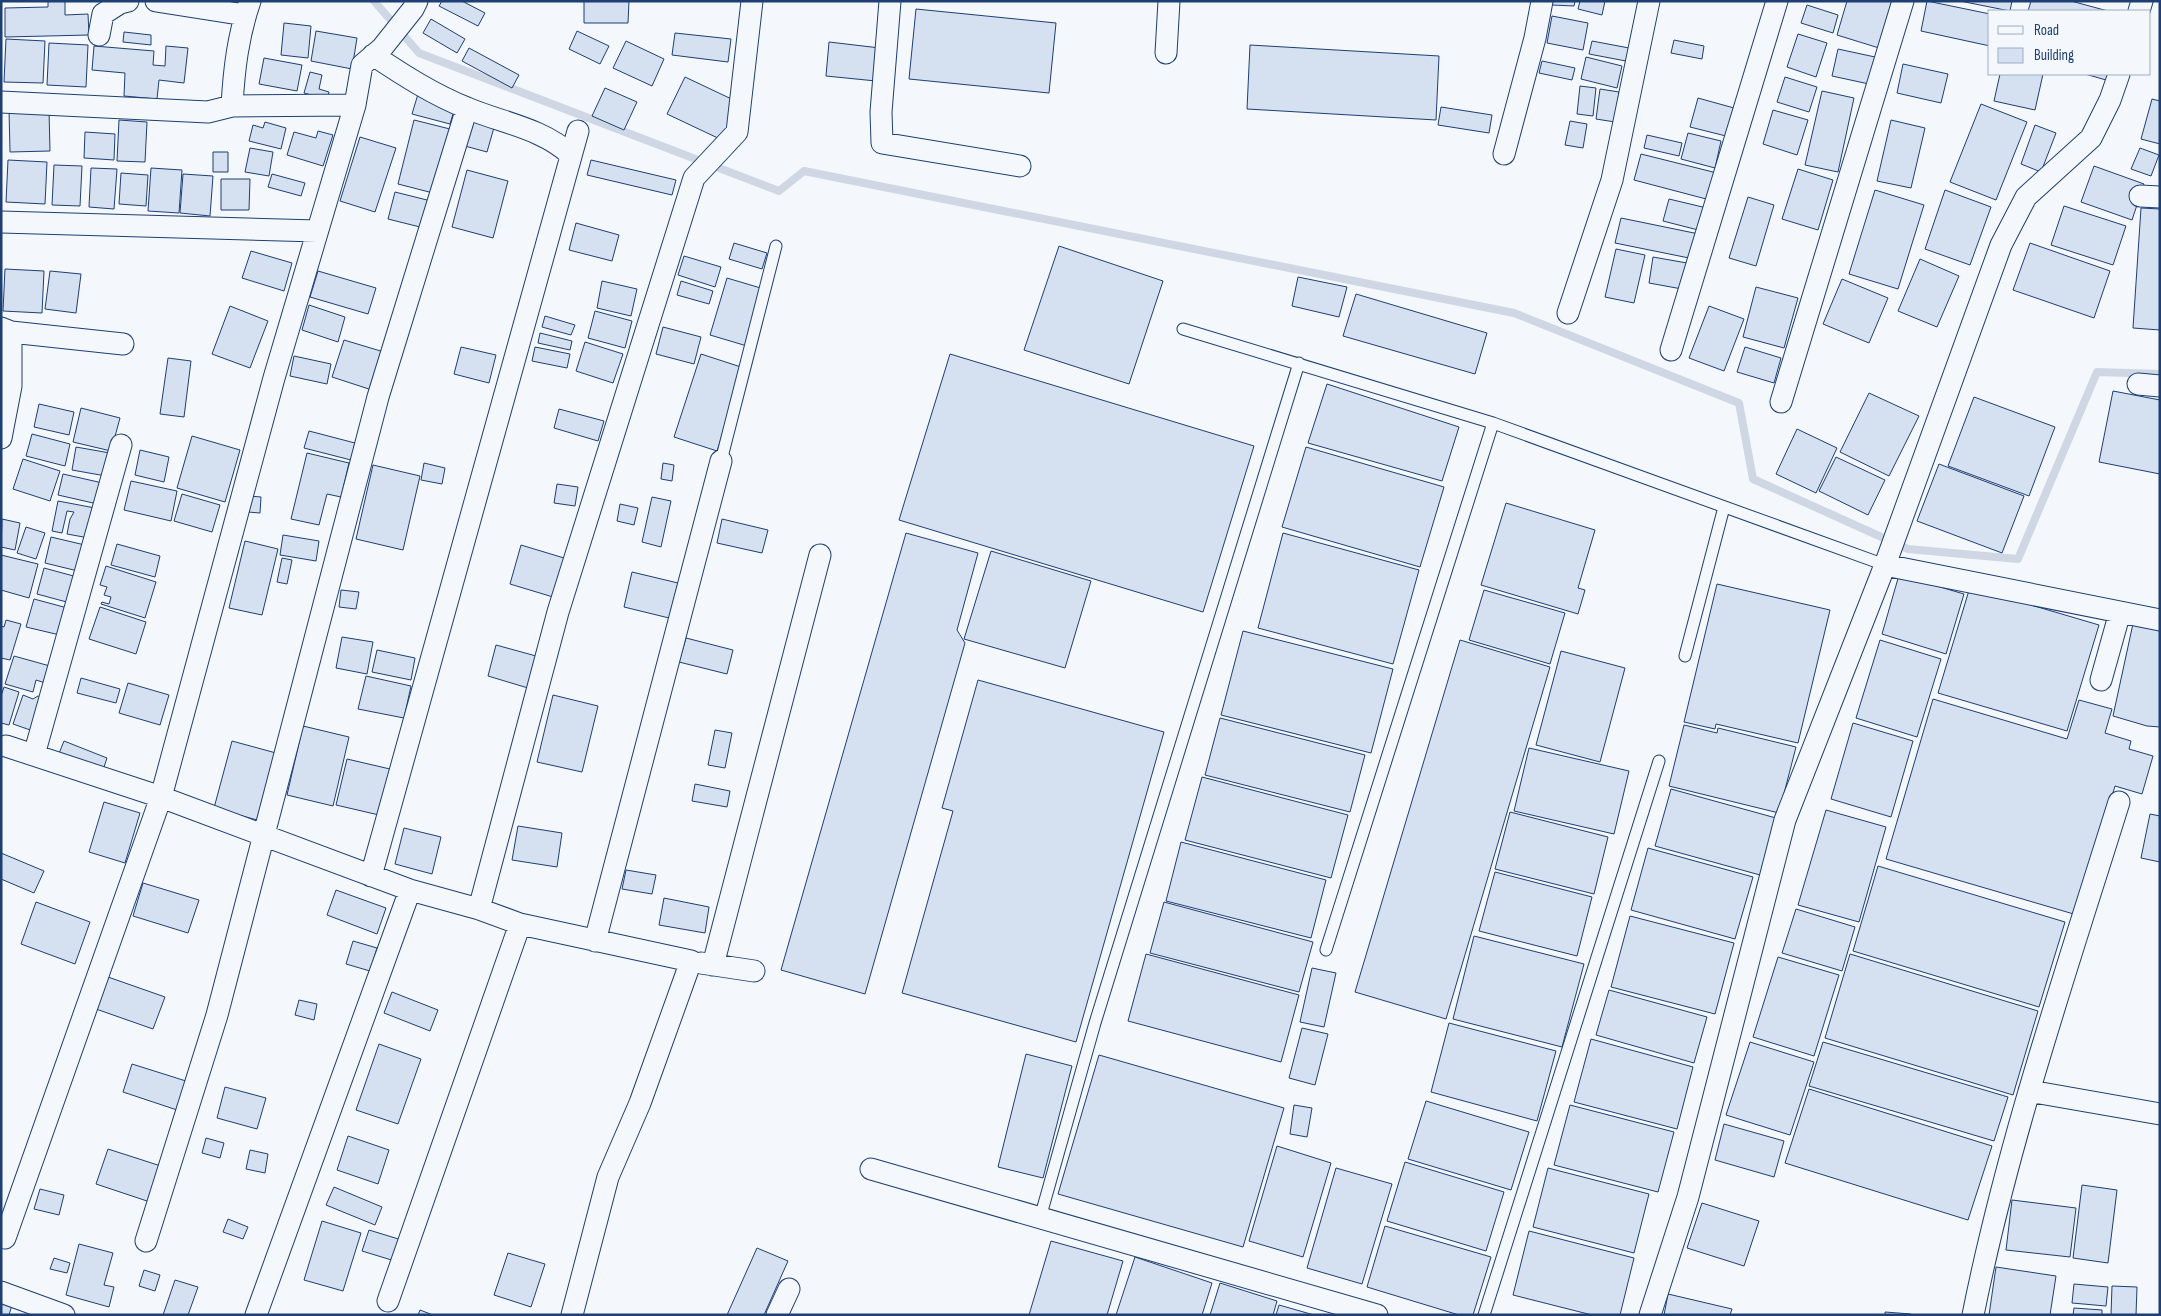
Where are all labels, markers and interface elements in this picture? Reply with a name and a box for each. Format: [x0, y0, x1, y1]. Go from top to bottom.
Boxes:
legend [1988, 10, 2151, 75]
text: Road [2034, 21, 2059, 40]
text: Building [2034, 46, 2074, 65]

